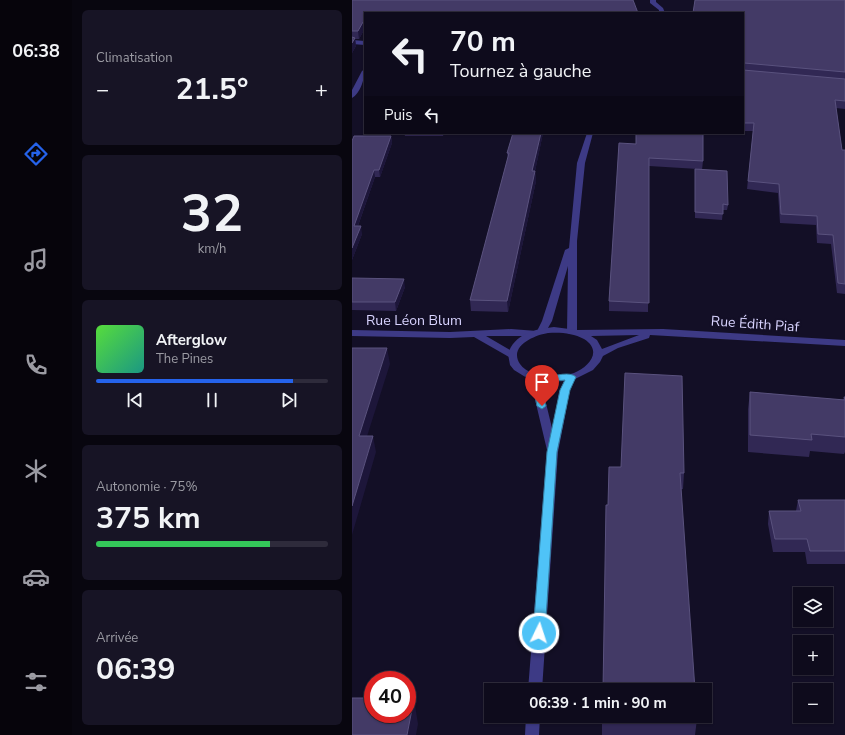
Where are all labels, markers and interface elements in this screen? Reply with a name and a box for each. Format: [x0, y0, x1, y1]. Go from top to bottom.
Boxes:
text: 70 m [450, 23, 516, 61]
icon: left [384, 28, 436, 80]
text: 06:38 [12, 39, 60, 63]
text: Climatisation [96, 49, 173, 67]
text: Tournez à gauche [450, 59, 591, 83]
text: 21.5° [176, 69, 248, 110]
text: − [96, 75, 109, 105]
text: + [315, 75, 328, 105]
icon: left [421, 104, 443, 126]
text: Puis [384, 105, 413, 125]
icon: directions [22, 140, 50, 168]
text: 32 [181, 178, 243, 249]
text: km/h [198, 240, 226, 258]
icon: music [22, 246, 50, 274]
street label: Rue Léon Blum [366, 311, 462, 330]
street label: Rue Édith Piaf [710, 311, 800, 337]
text: Afterglow [156, 330, 227, 350]
text: The Pines [156, 350, 213, 368]
icon: phone [22, 351, 50, 379]
pin [525, 365, 559, 406]
icon: arrive [531, 371, 553, 393]
icon: previous [124, 389, 146, 411]
icon: pause [201, 389, 223, 411]
icon: next [278, 389, 300, 411]
icon: climate [22, 457, 50, 485]
text: Autonomie · 75% [96, 478, 198, 496]
text: 375 km [96, 498, 201, 539]
icon: car [22, 563, 50, 591]
map controls [793, 587, 833, 723]
button: layers [793, 587, 833, 627]
position arrow [518, 612, 560, 654]
text: Arrivée [96, 629, 138, 647]
button: + [793, 635, 833, 675]
text: 06:39 [96, 649, 175, 690]
icon: filters [22, 668, 50, 696]
speed limit sign: 40 [364, 671, 416, 723]
button: − [793, 683, 833, 723]
text: 06:39 · 1 min · 90 m [529, 693, 667, 713]

